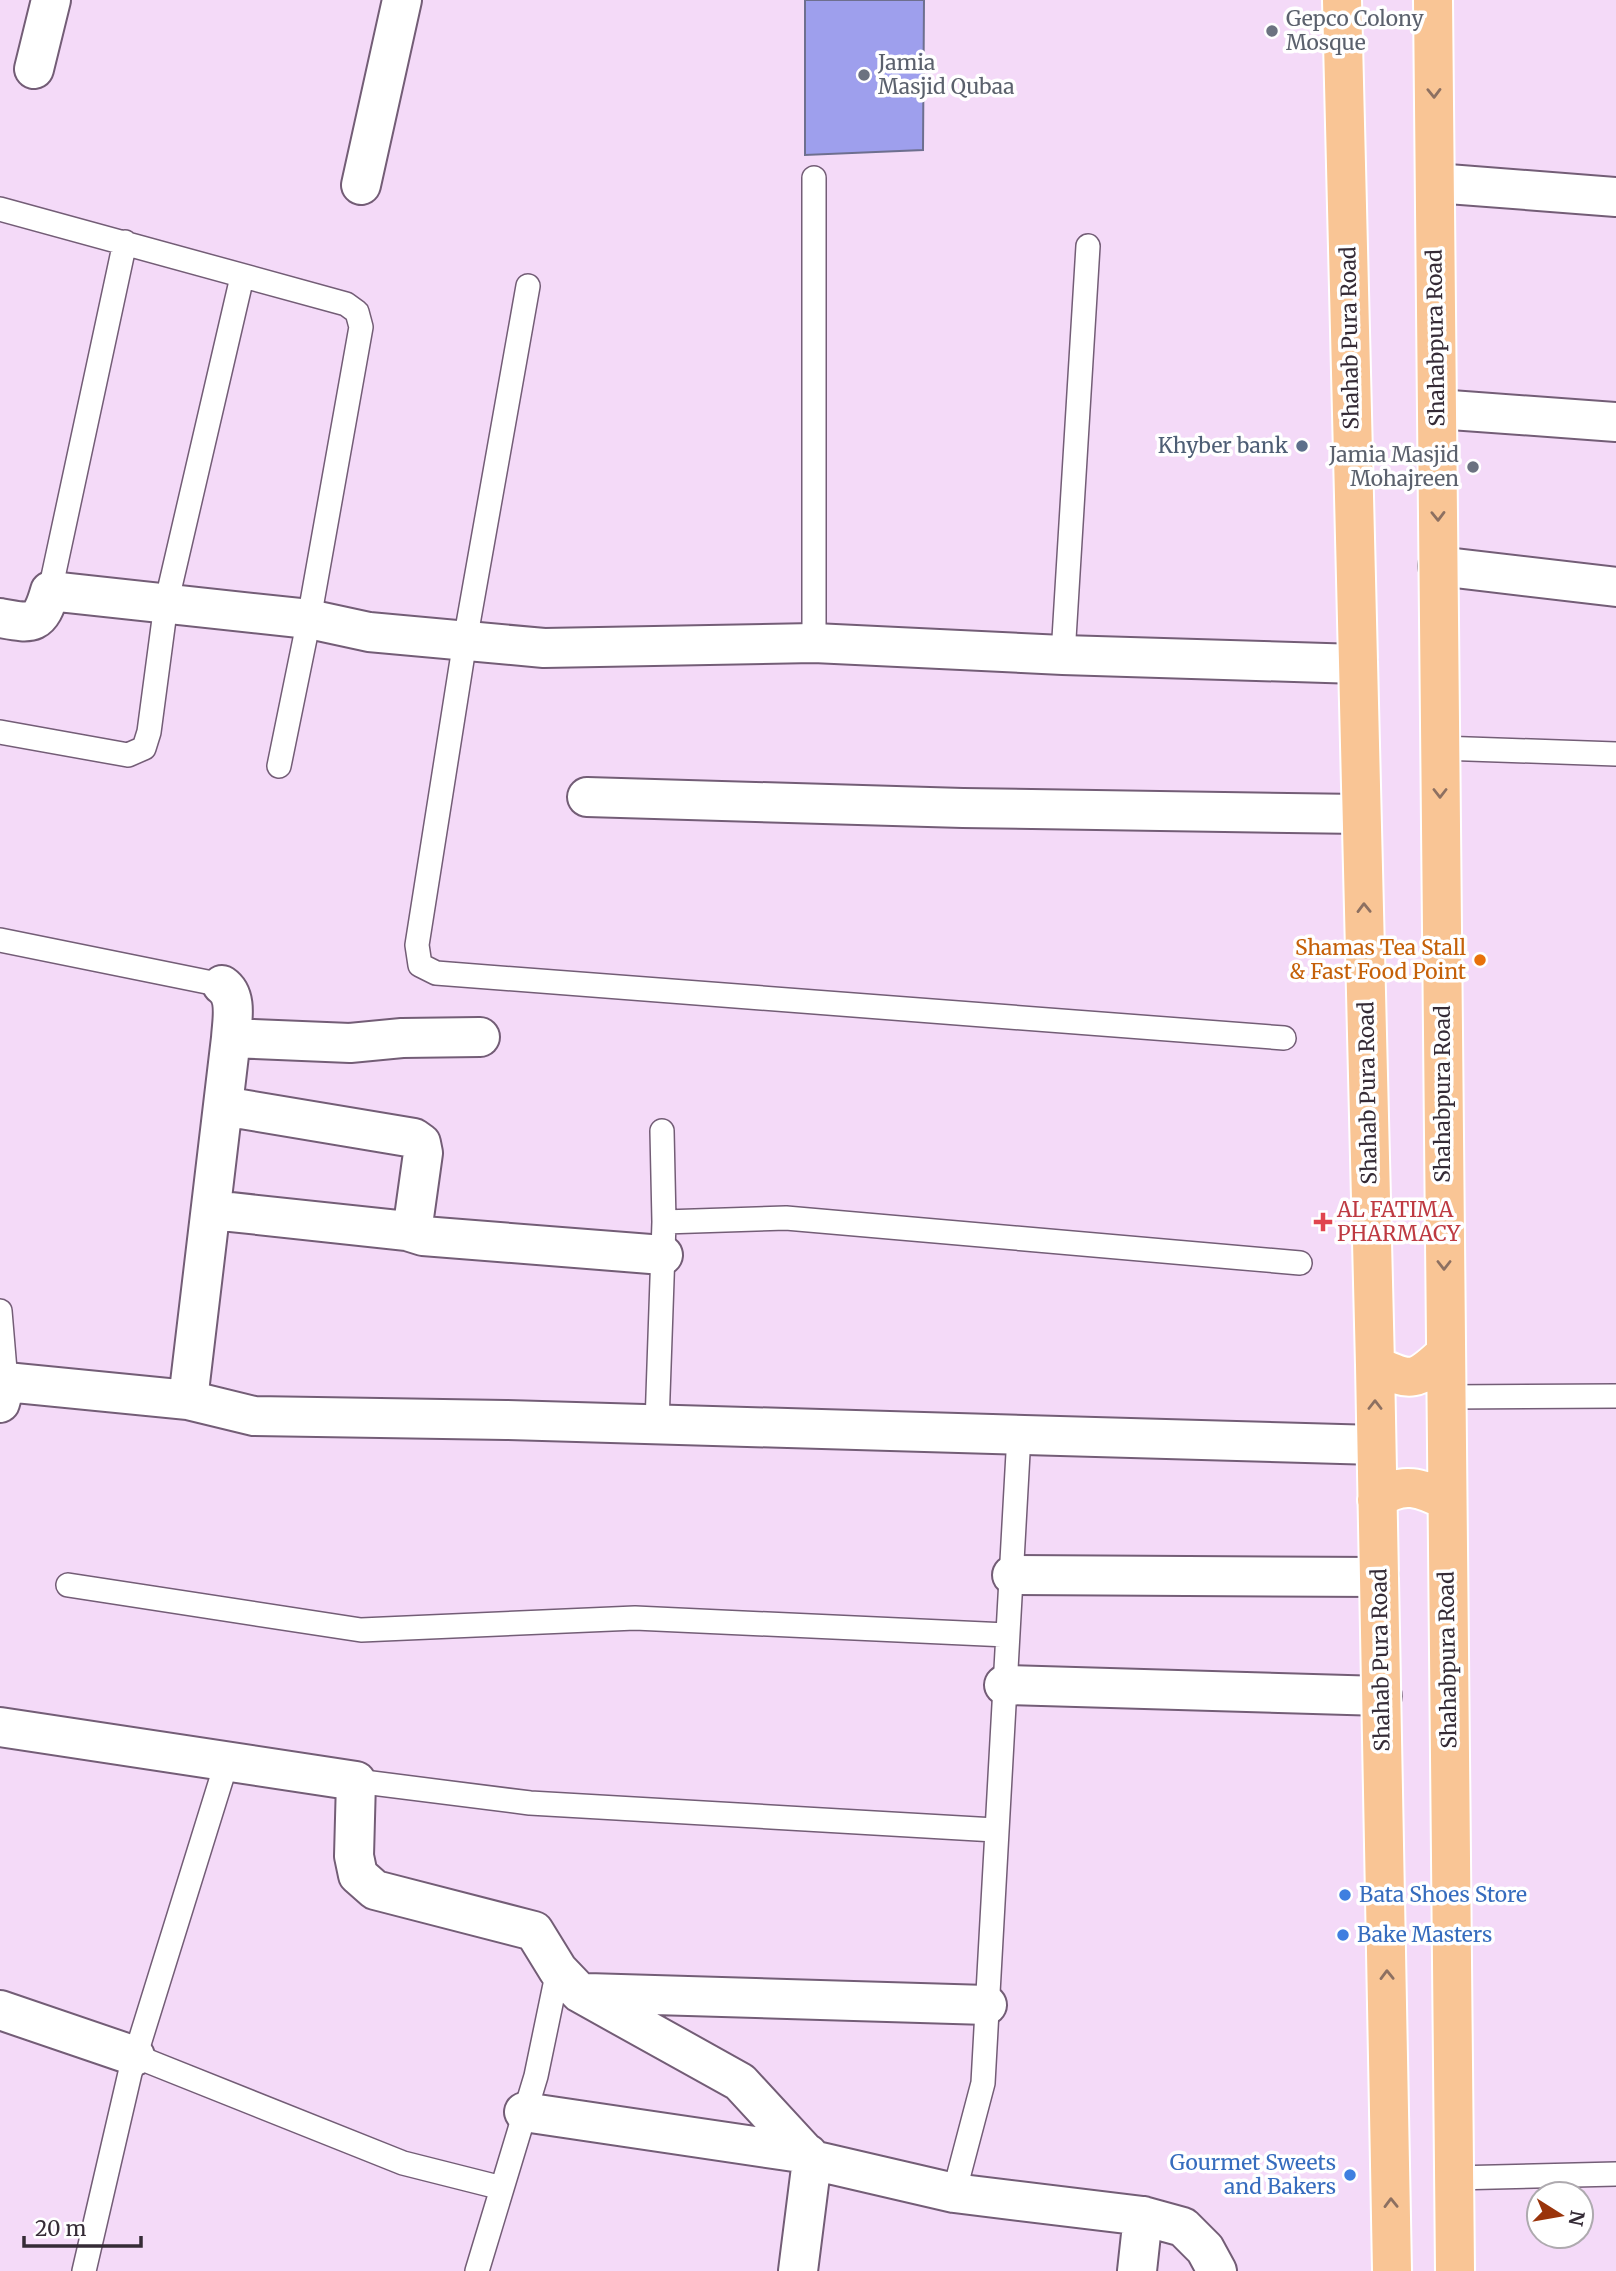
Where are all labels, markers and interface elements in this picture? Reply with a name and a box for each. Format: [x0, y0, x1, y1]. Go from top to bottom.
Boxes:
place label: Gepco Colony Mosque [1286, 5, 1424, 56]
marker: Gepco Colony Mosque [1264, 23, 1280, 39]
place label: Jamia Masjid Qubaa [877, 49, 1015, 100]
marker: Jamia Masjid Qubaa [856, 67, 872, 83]
one-way arrow [1426, 88, 1442, 98]
street label: Shahab Pura Road [1334, 246, 1365, 430]
street label: Shahabpura Road [1420, 249, 1451, 427]
place label: Khyber bank [1158, 432, 1289, 459]
marker: Khyber bank [1294, 438, 1310, 454]
place label: Jamia Masjid Mohajreen [1328, 441, 1459, 492]
marker: Jamia Masjid Mohajreen [1465, 459, 1481, 475]
one-way arrow [1430, 511, 1446, 522]
one-way arrow [1432, 788, 1448, 798]
one-way arrow [1356, 902, 1371, 913]
place label: Shamas Tea Stall & Fast Food Point [1289, 934, 1466, 985]
marker: Shamas Tea Stall & Fast Food Point [1472, 952, 1488, 968]
street label: Shahab Pura Road [1352, 1001, 1383, 1185]
street label: Shahabpura Road [1429, 1005, 1456, 1183]
place label: AL FATIMA PHARMACY [1336, 1196, 1461, 1247]
marker: AL FATIMA PHARMACY [1315, 1214, 1331, 1230]
one-way arrow [1436, 1260, 1452, 1271]
one-way arrow [1367, 1399, 1383, 1410]
street label: Shahab Pura Road [1365, 1568, 1396, 1752]
street label: Shahabpura Road [1432, 1571, 1463, 1749]
place label: Bata Shoes Store [1359, 1881, 1527, 1908]
marker: Bata Shoes Store [1337, 1887, 1353, 1903]
place label: Bake Masters [1357, 1921, 1492, 1948]
marker: Bake Masters [1335, 1927, 1351, 1943]
one-way arrow [1379, 1970, 1395, 1980]
place label: Gourmet Sweets and Bakers [1170, 2149, 1336, 2200]
marker: Gourmet Sweets and Bakers [1342, 2167, 1358, 2183]
north arrow [1525, 2180, 1595, 2250]
one-way arrow [1383, 2197, 1399, 2208]
scale bar [24, 2204, 142, 2248]
text: N [1563, 2209, 1590, 2228]
text: 20 m [35, 2215, 87, 2242]

